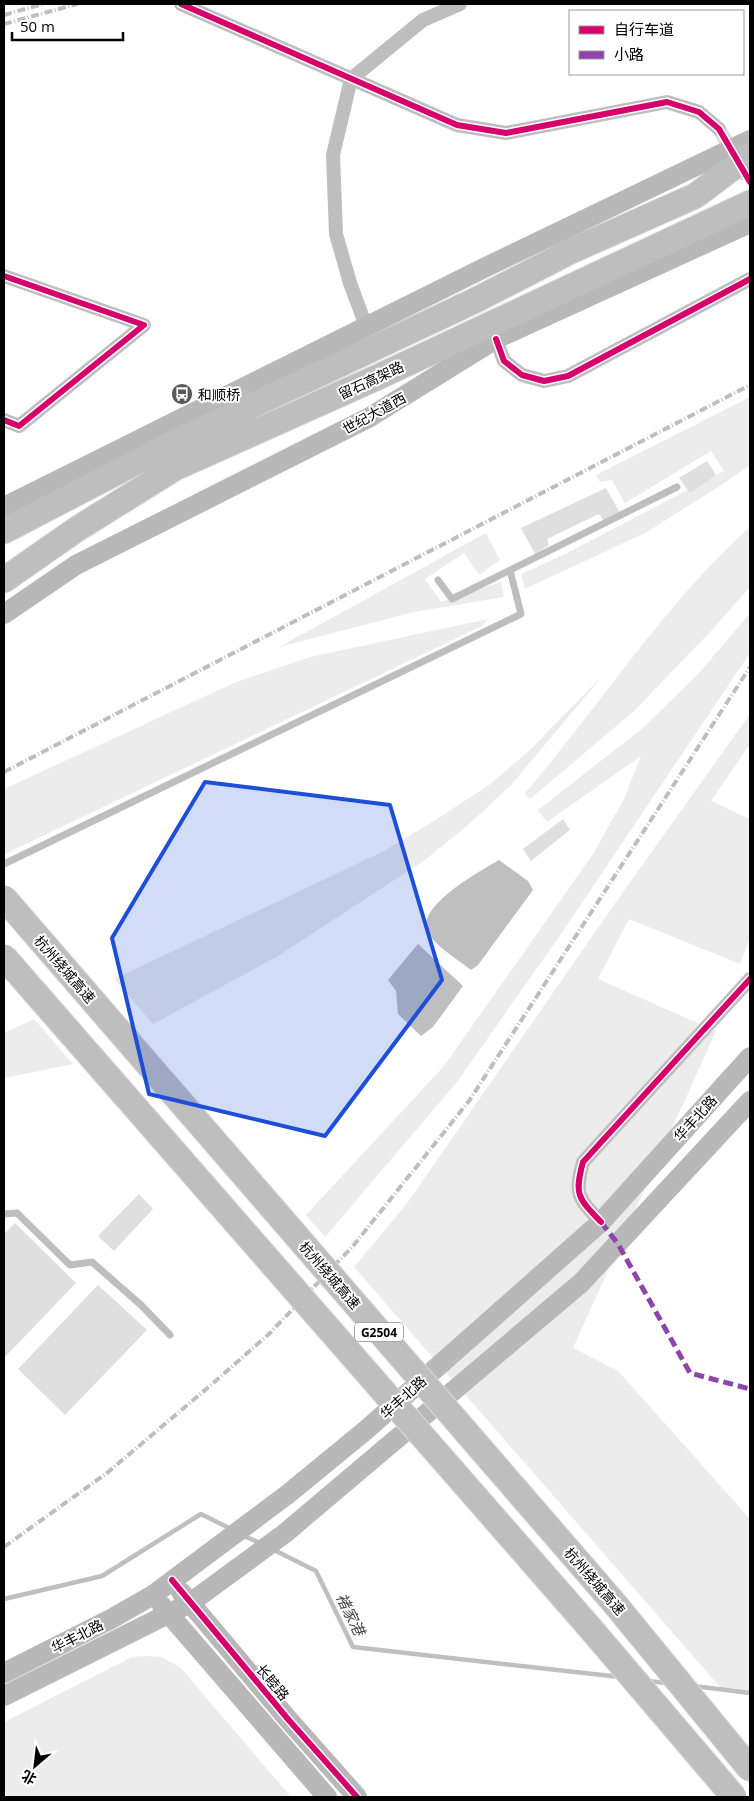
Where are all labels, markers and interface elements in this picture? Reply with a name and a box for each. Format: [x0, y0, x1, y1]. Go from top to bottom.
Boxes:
scale bar [12, 10, 124, 42]
legend [569, 10, 744, 75]
text: 50 m [20, 16, 55, 36]
text: 自行车道 [614, 19, 674, 39]
text: 小路 [614, 44, 644, 64]
street label: 留石高架路 [335, 357, 407, 403]
bus stop icon: 和顺桥 [170, 382, 194, 406]
place label: 和顺桥 [198, 385, 240, 404]
street label: 世纪大道西 [339, 388, 409, 438]
street label: 杭州绕城高速 [30, 931, 100, 1007]
street label: 华丰北路 [669, 1091, 721, 1145]
street label: 杭州绕城高速 [295, 1237, 365, 1313]
road number: G2504 [355, 1322, 403, 1341]
street label: 华丰北路 [376, 1371, 430, 1423]
street label: 杭州绕城高速 [560, 1543, 630, 1619]
water label: 褚家港 [332, 1589, 371, 1640]
street label: 华丰北路 [48, 1615, 106, 1657]
street label: 长睦路 [252, 1660, 294, 1704]
north arrow [10, 1741, 60, 1791]
text: 北 [18, 1766, 39, 1790]

